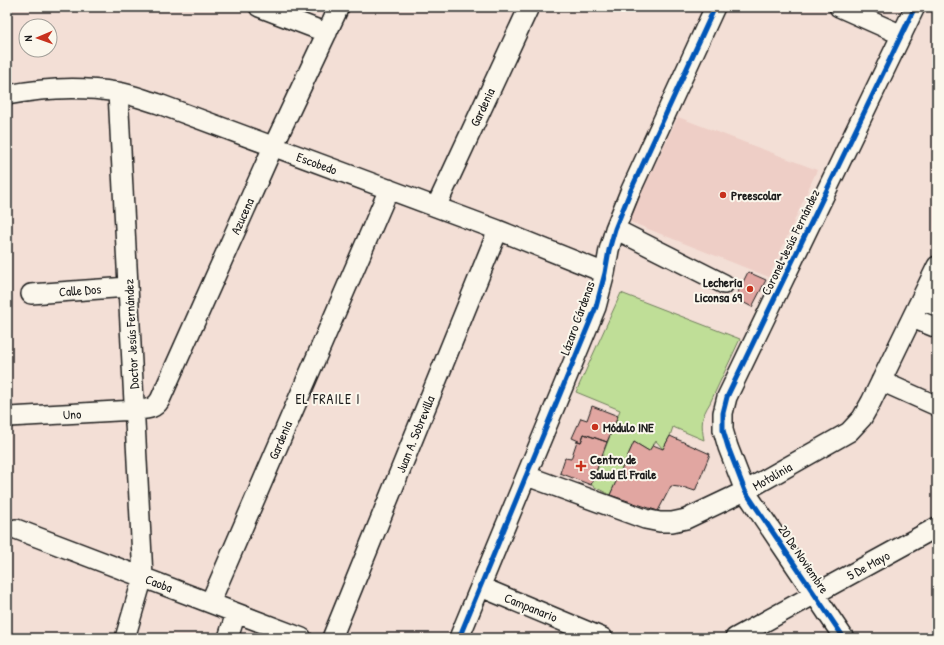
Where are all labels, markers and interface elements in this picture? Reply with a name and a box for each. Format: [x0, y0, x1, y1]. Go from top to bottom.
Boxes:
north arrow [18, 18, 58, 58]
text: N [21, 35, 35, 42]
street label: Gardenia [465, 85, 499, 129]
street label: Escobedo [294, 147, 340, 179]
place label: Preescolar [731, 186, 782, 204]
street label: Coronel Jesús Fernández [756, 186, 824, 298]
marker: Preescolar [718, 190, 728, 200]
street label: Azucena [226, 195, 258, 237]
place label: Lechería Liconsa 69 [695, 273, 743, 306]
street label: Doctor Jesús Fernández [119, 278, 143, 389]
street label: Lázaro Cárdenas [555, 279, 599, 357]
street label: Calle Dos [58, 280, 102, 300]
marker: Lechería Liconsa 69 [745, 284, 755, 294]
district label: EL FRAILE I [295, 389, 361, 408]
street label: Juan A. Sobrevilla [391, 393, 439, 475]
street label: Uno [62, 405, 82, 423]
street label: Gardenia [264, 418, 296, 462]
place label: Módulo INE [603, 418, 654, 436]
marker: Módulo INE [590, 422, 600, 432]
place label: Centro de Salud El Fraile [590, 450, 657, 483]
street label: Motolínia [749, 457, 795, 495]
marker: Centro de Salud El Fraile [575, 460, 587, 472]
street label: 20 De Noviembre [774, 521, 834, 597]
street label: 5 De Mayo [843, 546, 893, 584]
street label: Caoba [143, 570, 175, 596]
street label: Campanario [502, 588, 560, 626]

